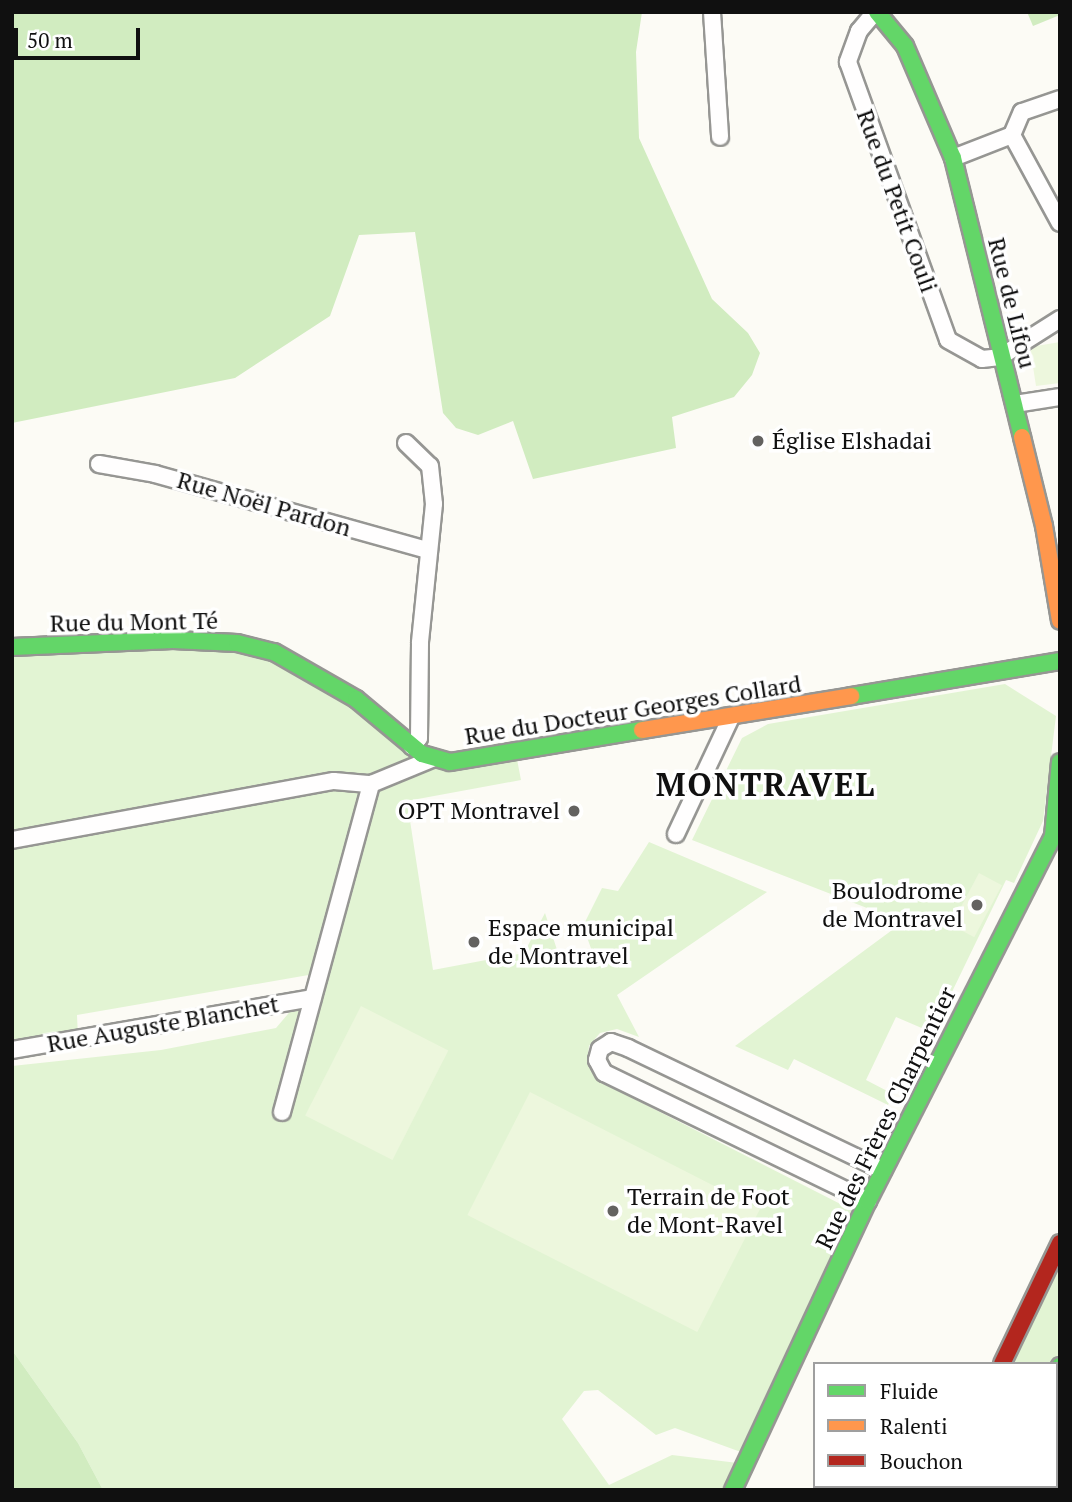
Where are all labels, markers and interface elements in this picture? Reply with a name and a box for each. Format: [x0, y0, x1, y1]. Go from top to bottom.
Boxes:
scale bar [18, 14, 144, 58]
text: 50 m [27, 26, 73, 54]
street label: Rue du Petit Couli [850, 105, 944, 297]
street label: Rue de Lifou [982, 235, 1042, 371]
place label: Église Elshadai [772, 427, 932, 455]
marker: Église Elshadai [750, 433, 766, 449]
street label: Rue Noël Pardon [174, 465, 354, 543]
street label: Rue du Mont Té [50, 606, 218, 638]
street label: Rue du Docteur Georges Collard [463, 669, 803, 751]
district label: MONTRAVEL [657, 765, 875, 803]
place label: OPT Montravel [398, 797, 560, 825]
marker: OPT Montravel [566, 803, 582, 819]
place label: Boulodrome de Montravel [822, 877, 963, 933]
marker: Boulodrome de Montravel [969, 897, 985, 913]
place label: Espace municipal de Montravel [488, 914, 674, 970]
marker: Espace municipal de Montravel [466, 934, 482, 950]
street label: Rue des Frères Charpentier [810, 982, 962, 1254]
street label: Rue Auguste Blanchet [45, 989, 281, 1059]
place label: Terrain de Foot de Mont-Ravel [627, 1183, 790, 1239]
marker: Terrain de Foot de Mont-Ravel [605, 1203, 621, 1219]
legend [813, 1362, 1058, 1488]
text: Fluide [880, 1377, 938, 1405]
text: Ralenti [880, 1412, 947, 1440]
text: Bouchon [880, 1447, 963, 1475]

